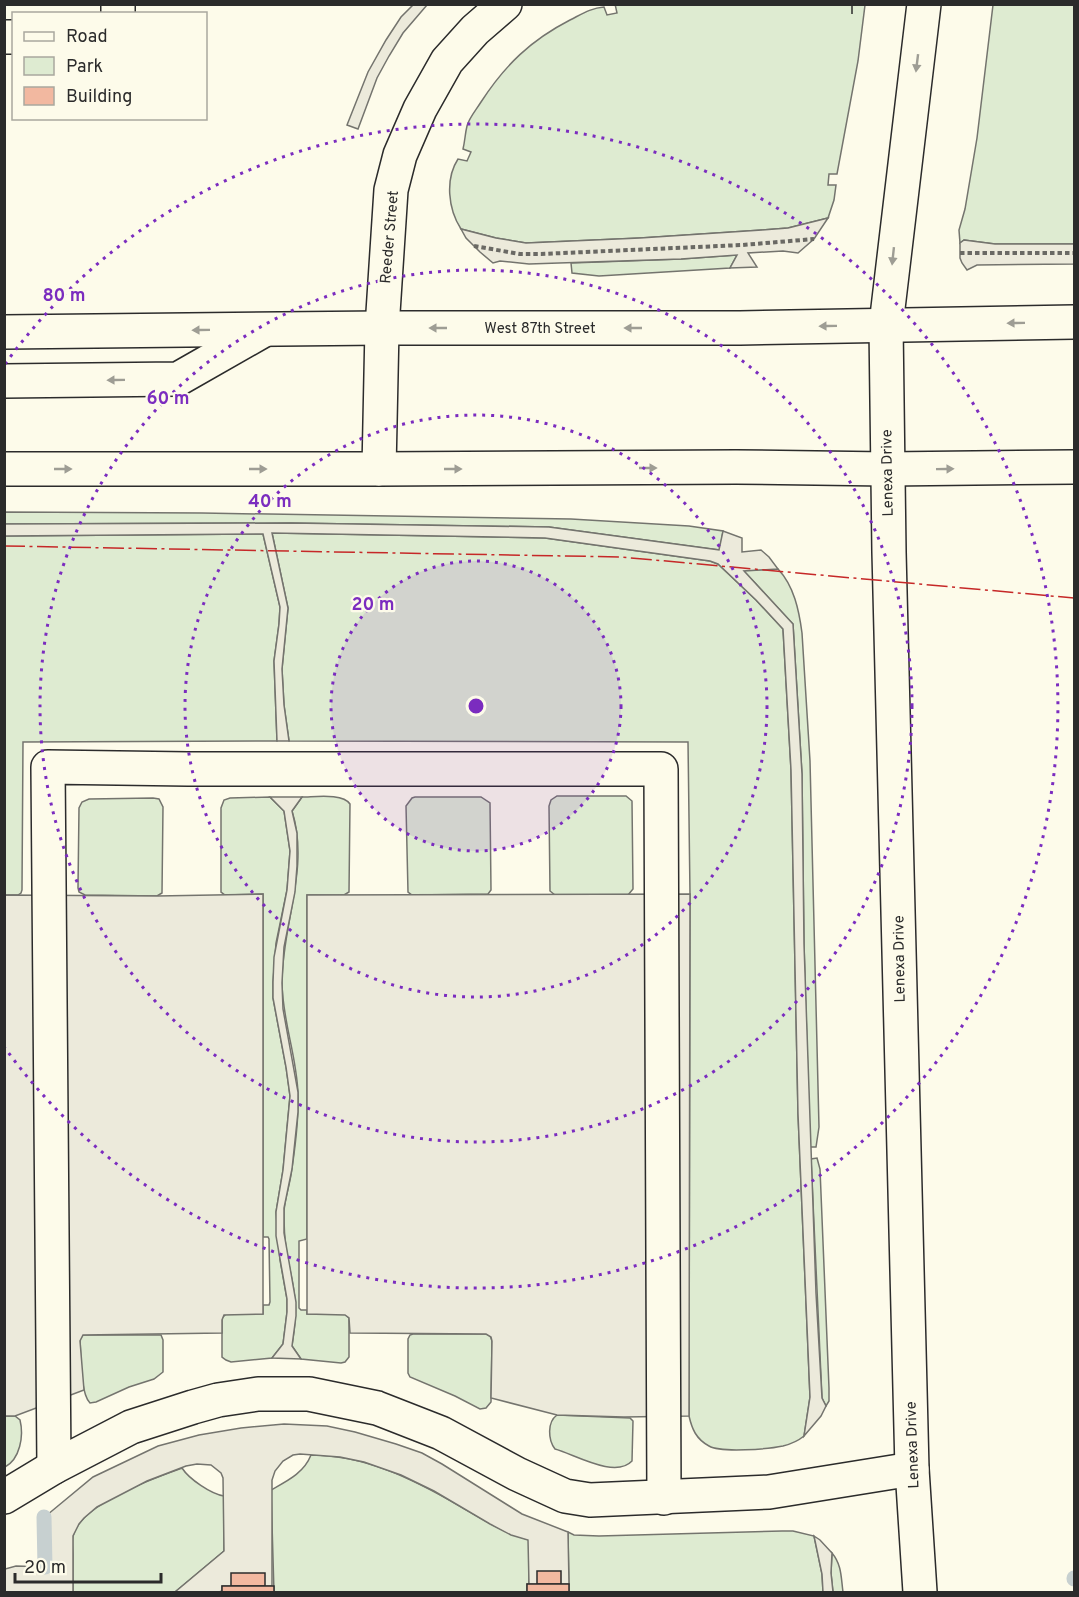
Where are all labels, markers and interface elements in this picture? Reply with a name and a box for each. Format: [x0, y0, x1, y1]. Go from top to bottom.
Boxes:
legend [12, 12, 207, 120]
text: Road [66, 26, 108, 49]
one-way arrow [912, 53, 921, 72]
text: Park [66, 56, 103, 79]
text: Building [66, 86, 132, 109]
street label: Reeder Street [377, 190, 404, 285]
one-way arrow [888, 247, 898, 266]
text: 80 m [42, 285, 86, 308]
one-way arrow [1007, 318, 1026, 328]
street label: West 87th Street [484, 320, 596, 339]
one-way arrow [818, 321, 837, 331]
one-way arrow [428, 323, 447, 333]
one-way arrow [623, 323, 642, 333]
one-way arrow [191, 325, 210, 335]
one-way arrow [106, 375, 125, 384]
text: 60 m [146, 388, 190, 411]
street label: Lenexa Drive [878, 429, 899, 517]
one-way arrow [638, 463, 657, 472]
one-way arrow [53, 464, 72, 474]
one-way arrow [248, 464, 267, 474]
one-way arrow [443, 464, 462, 474]
one-way arrow [936, 464, 955, 473]
text: 40 m [248, 491, 292, 514]
text: 20 m [351, 594, 395, 617]
centre of rings [466, 696, 486, 716]
street label: Lenexa Drive [890, 915, 911, 1003]
street label: Lenexa Drive [902, 1401, 925, 1489]
scale bar [15, 1546, 160, 1584]
text: 20 m [24, 1557, 66, 1580]

